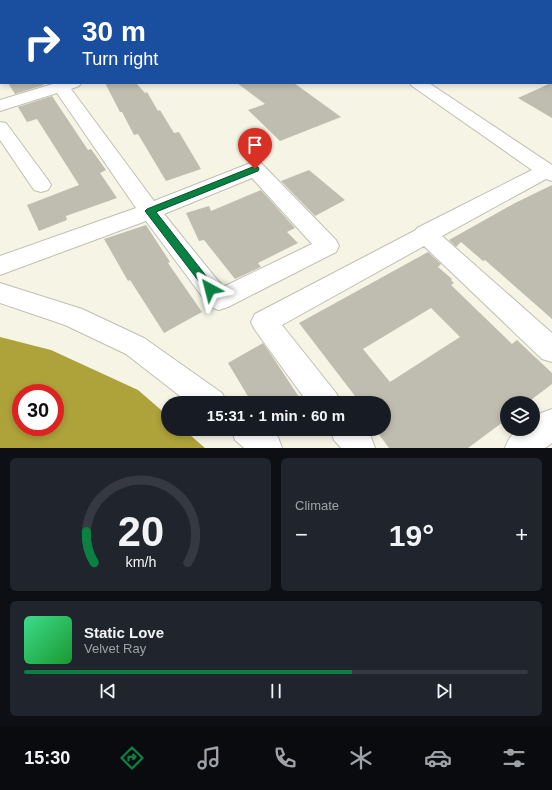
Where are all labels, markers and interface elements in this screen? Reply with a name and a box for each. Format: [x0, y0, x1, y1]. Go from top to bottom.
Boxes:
icon: right [16, 16, 68, 68]
text: 30 m [82, 16, 146, 47]
text: Turn right [82, 49, 158, 69]
pin [238, 128, 272, 169]
icon: arrive [244, 134, 266, 156]
position arrow [189, 268, 231, 310]
speed limit sign: 30 [12, 384, 64, 436]
map controls [500, 396, 540, 436]
button: layers [500, 396, 540, 436]
text: 15:31 · 1 min · 60 m [207, 407, 345, 424]
text: Climate [295, 498, 339, 513]
text: 20 [117, 507, 164, 554]
text: 19° [389, 519, 434, 552]
text: − [295, 522, 308, 547]
text: + [515, 522, 528, 547]
text: km/h [125, 553, 156, 569]
text: Static Love [84, 624, 164, 641]
text: Velvet Ray [84, 641, 146, 656]
icon: previous [97, 680, 119, 702]
icon: pause [265, 680, 287, 702]
icon: next [433, 680, 455, 702]
icon: directions [118, 744, 146, 772]
icon: music [195, 744, 223, 772]
icon: phone [271, 744, 299, 772]
icon: climate [347, 744, 375, 772]
icon: car [424, 744, 452, 772]
icon: filters [500, 744, 528, 772]
text: 15:30 [24, 748, 70, 768]

